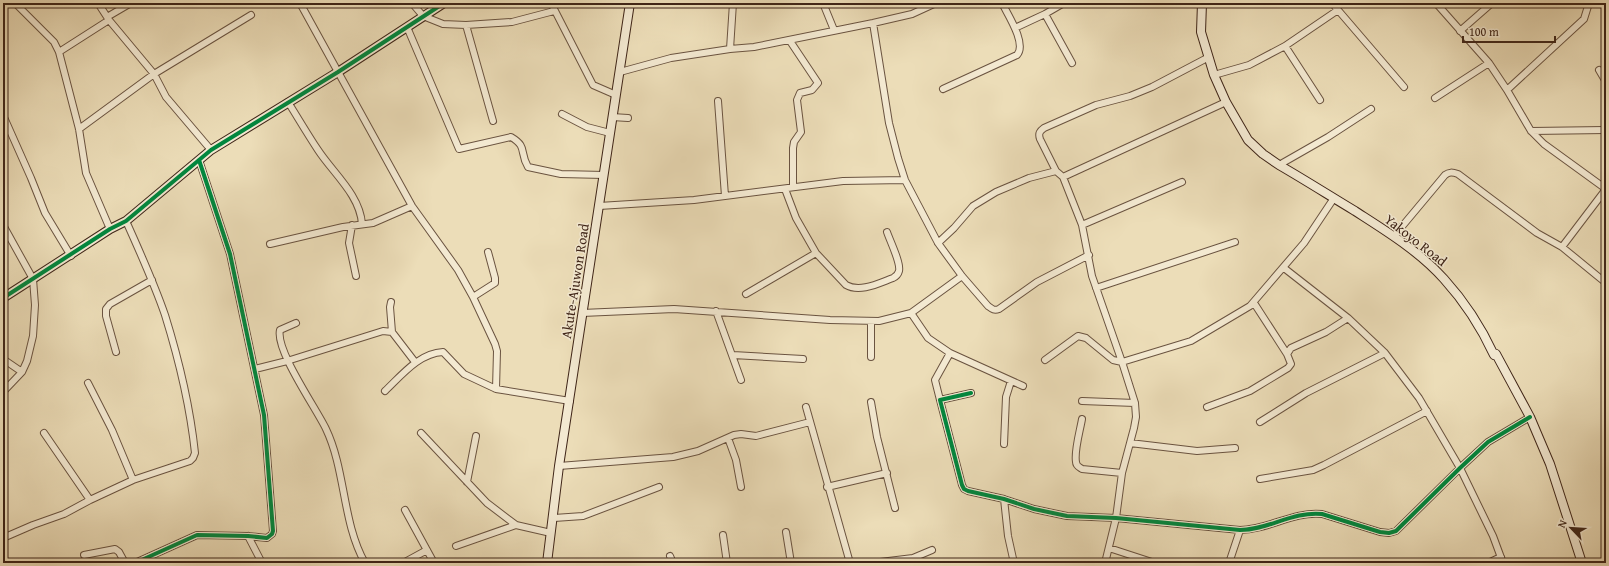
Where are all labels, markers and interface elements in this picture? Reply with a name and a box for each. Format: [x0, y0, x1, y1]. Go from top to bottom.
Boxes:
scale bar [1463, 18, 1555, 44]
text: 100 m [1469, 23, 1499, 40]
street label: Yakoyo Road [1381, 209, 1452, 271]
street label: Akute-Ajuwon Road [556, 221, 594, 340]
north arrow [1551, 508, 1591, 548]
text: N [1553, 516, 1571, 530]

